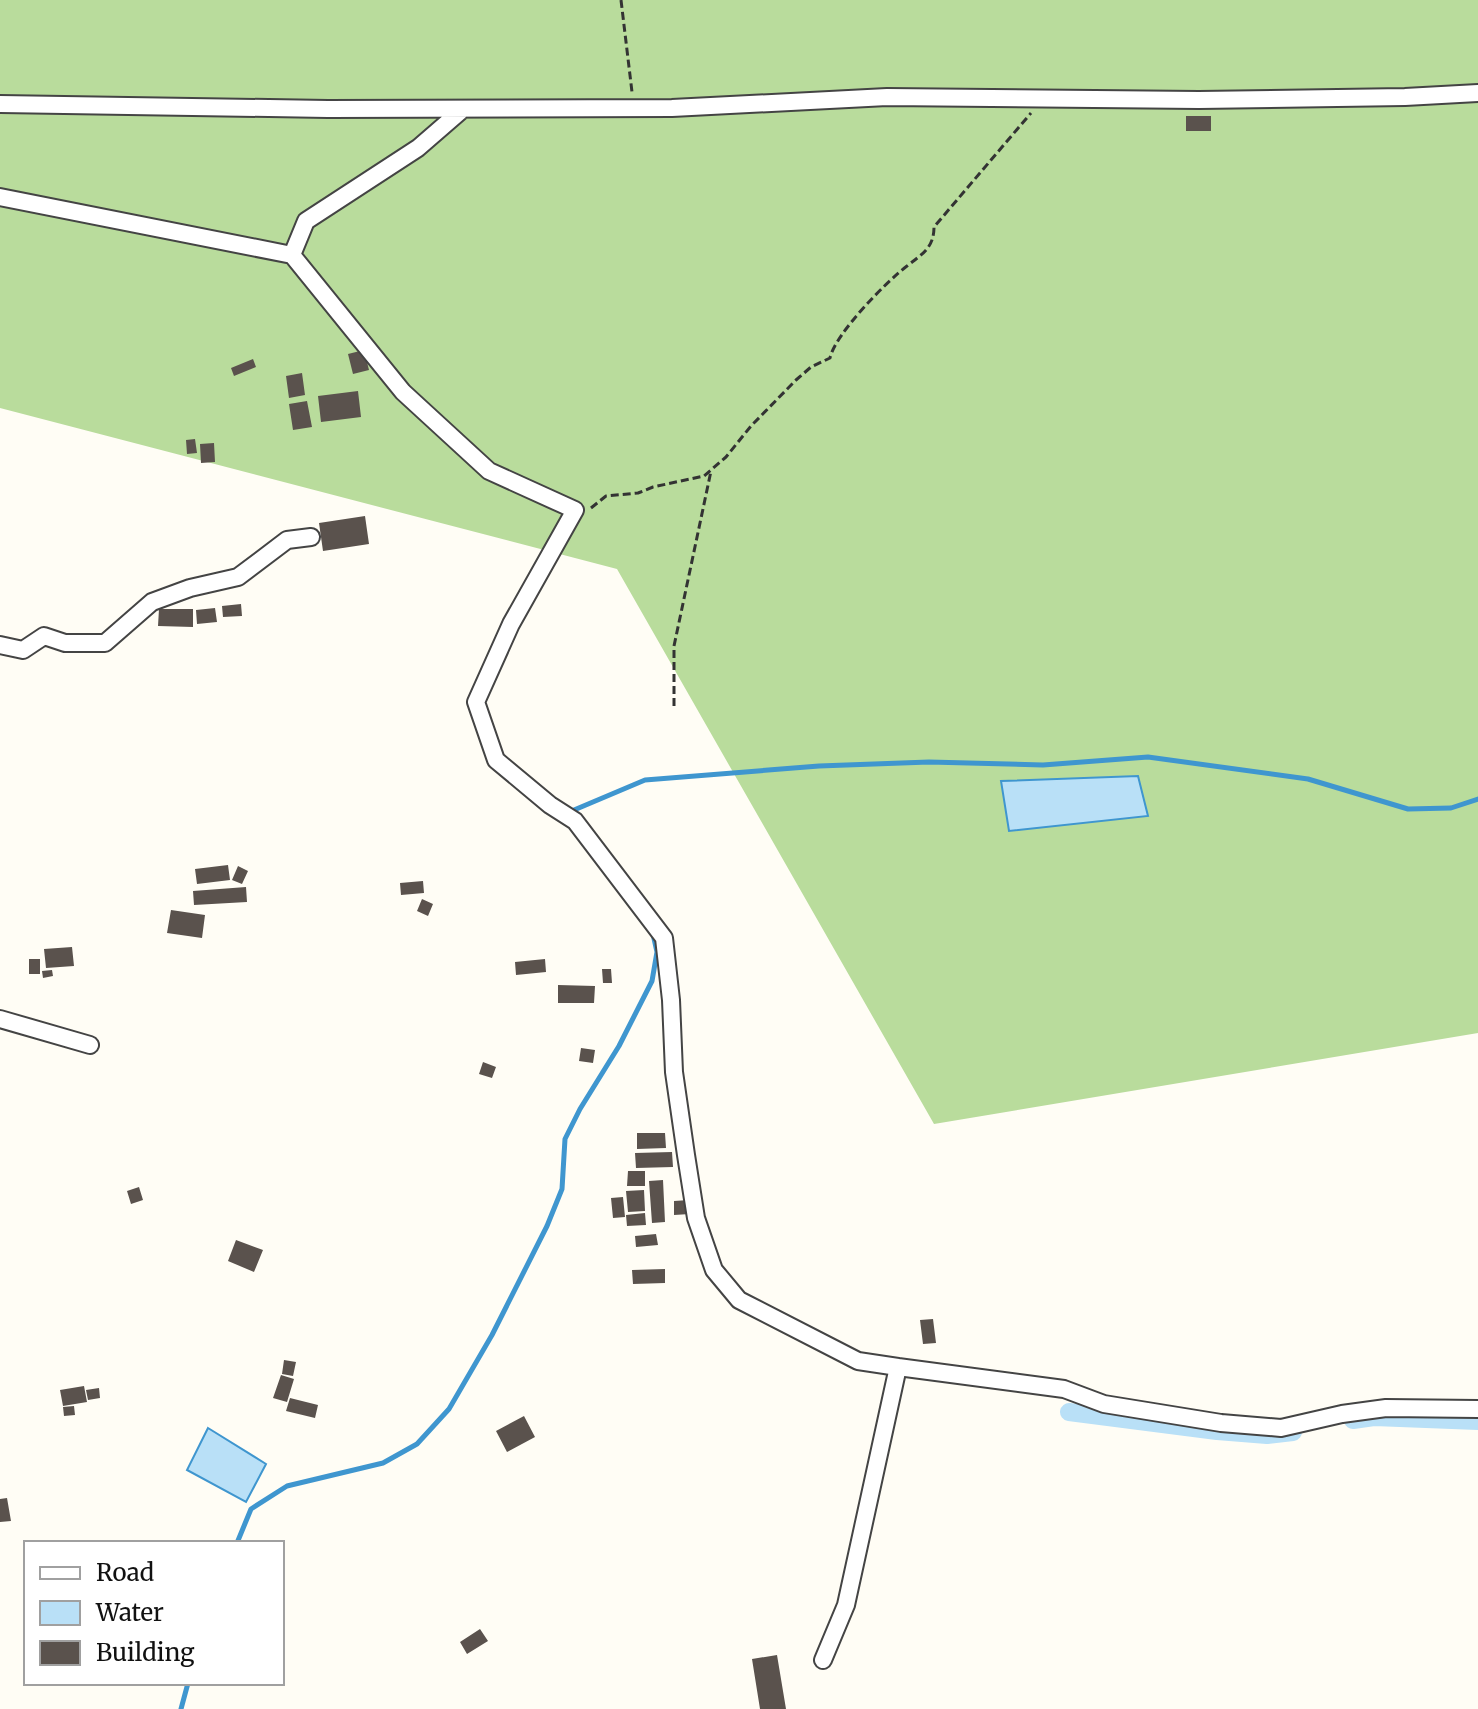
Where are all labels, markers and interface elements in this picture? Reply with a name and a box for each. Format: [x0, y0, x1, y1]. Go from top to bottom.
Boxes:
legend [24, 1541, 284, 1685]
text: Road [96, 1557, 154, 1588]
text: Water [95, 1597, 164, 1628]
text: Building [96, 1637, 195, 1668]

